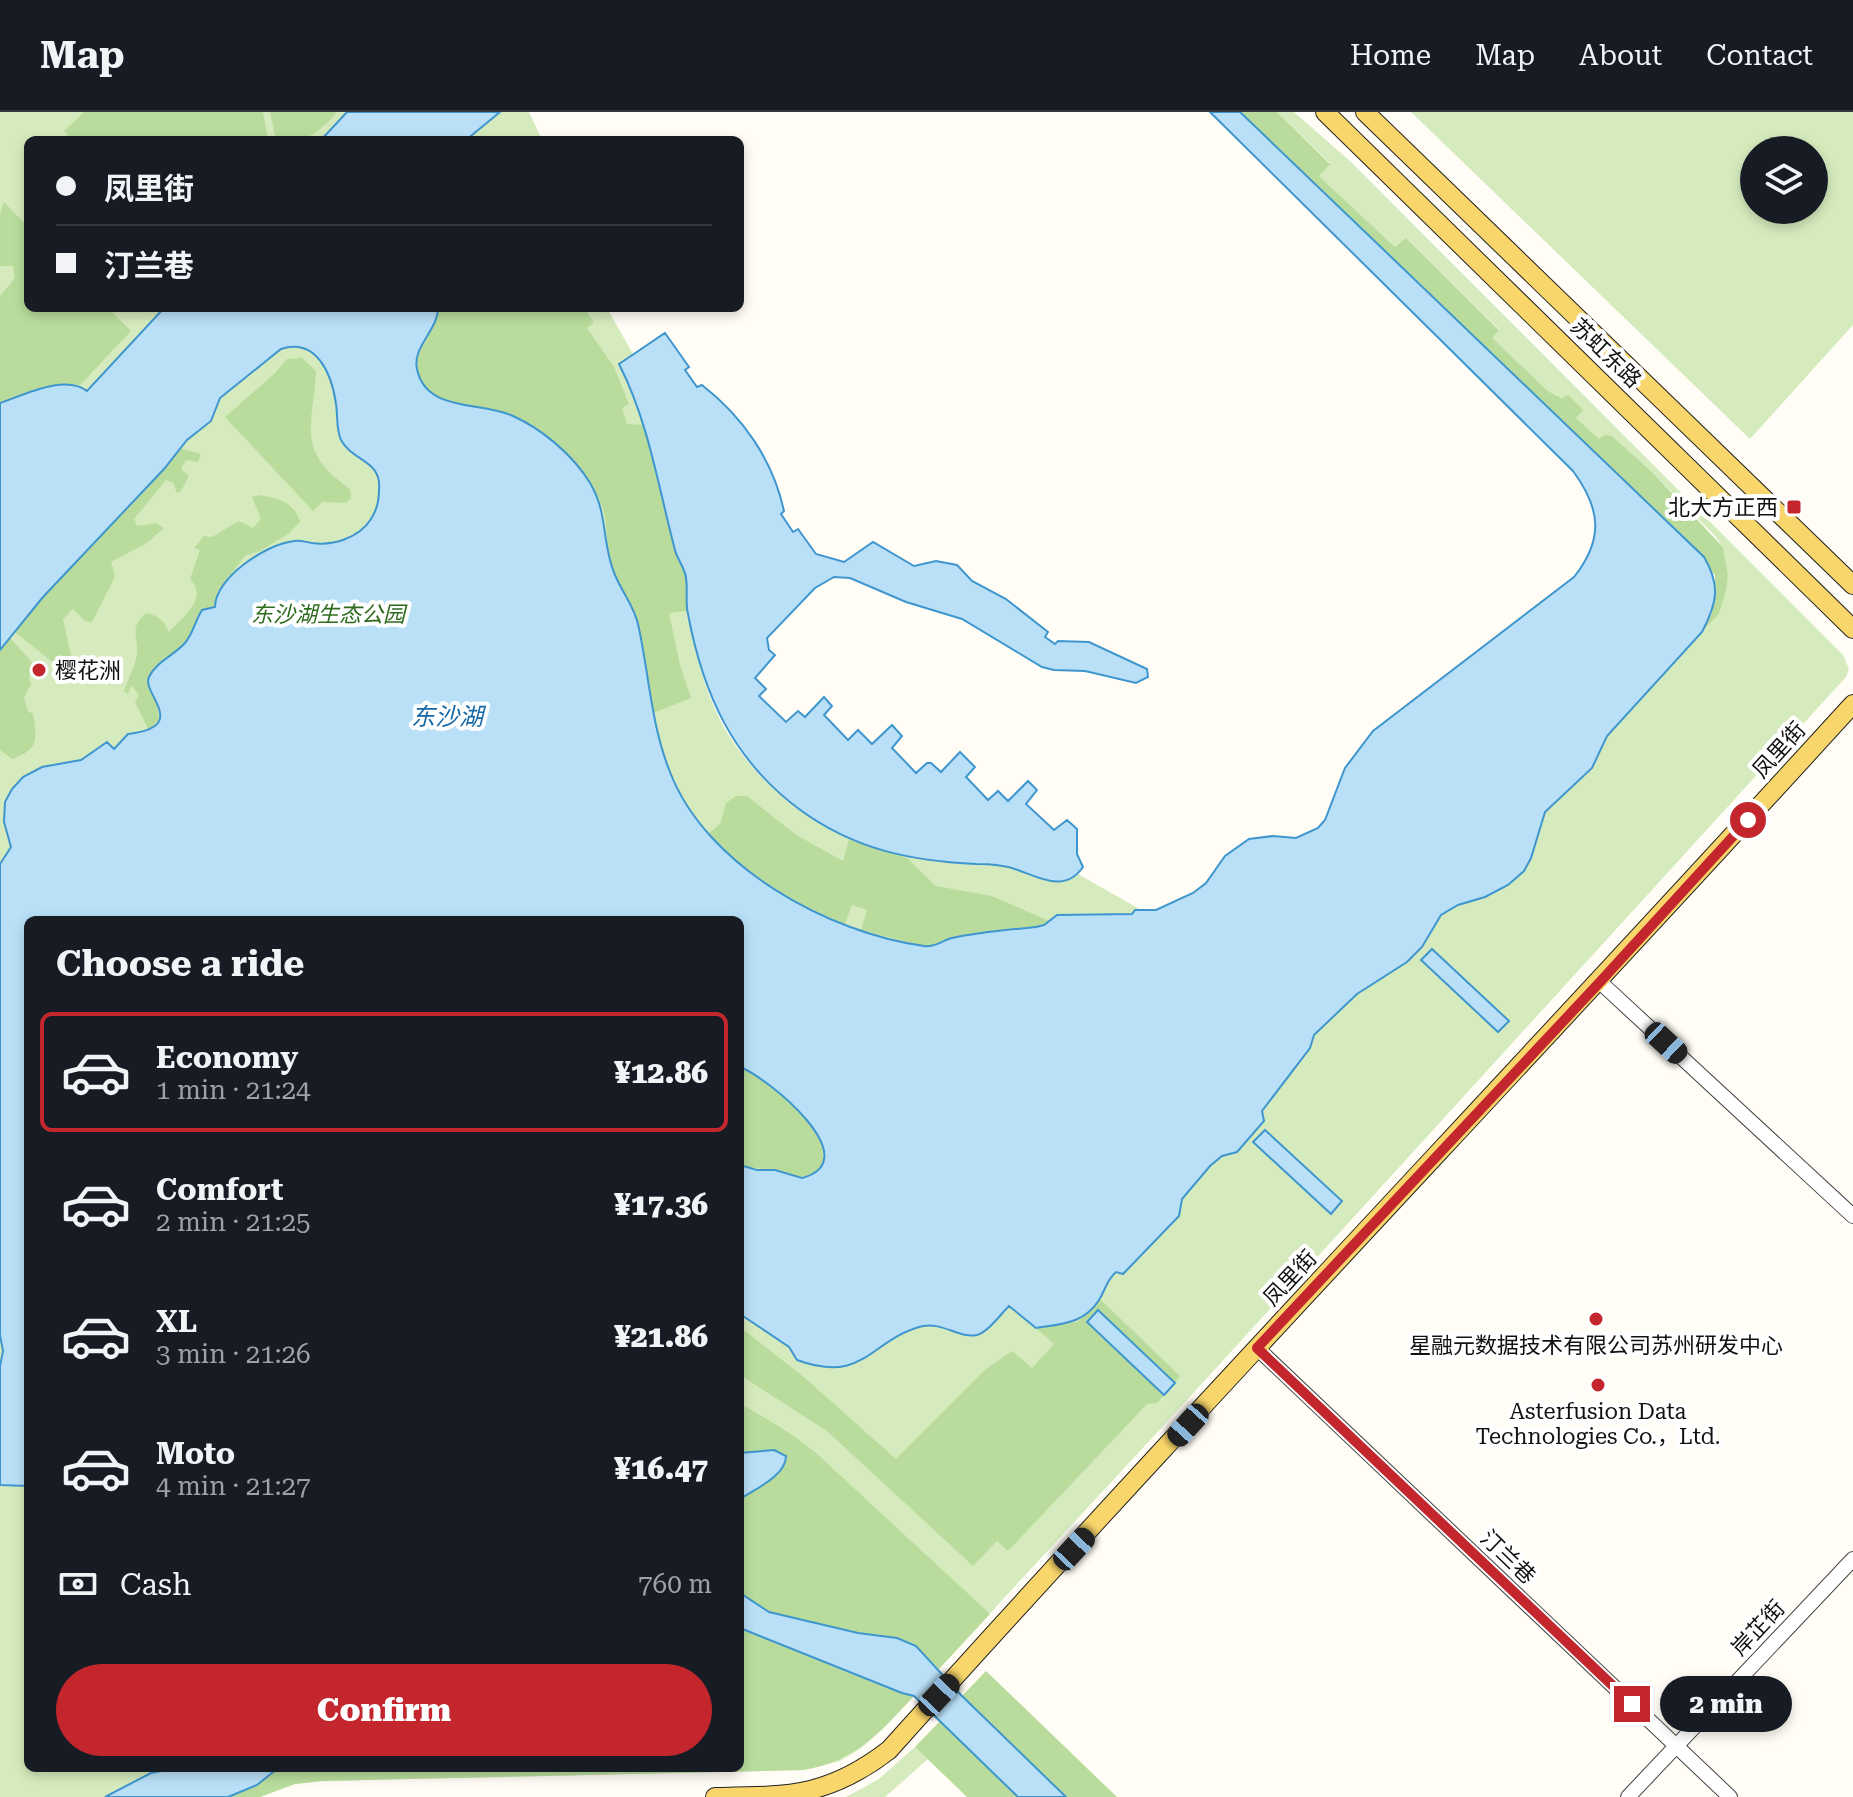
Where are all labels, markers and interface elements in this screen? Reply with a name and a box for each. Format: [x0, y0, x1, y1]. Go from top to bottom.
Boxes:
text: Map [40, 33, 125, 77]
text: Home [1350, 39, 1431, 72]
text: Map [1475, 39, 1535, 72]
text: About [1579, 39, 1662, 72]
text: Contact [1706, 39, 1813, 72]
map controls [1740, 136, 1828, 224]
button: layers [1740, 136, 1828, 224]
text: 凤里街 [104, 171, 194, 206]
text: 汀兰巷 [104, 248, 194, 283]
street label: 苏虹东路 [1566, 313, 1646, 393]
place label: 北大方正西 [1668, 495, 1778, 520]
marker: 北大方正西 [1785, 498, 1803, 516]
park label: 东沙湖生态公园 [251, 602, 408, 627]
place label: 樱花洲 [55, 658, 121, 683]
marker: 樱花洲 [30, 661, 48, 679]
water label: 东沙湖 [411, 703, 487, 731]
street label: 凤里街 [1748, 717, 1810, 783]
route start [1730, 802, 1766, 838]
text: Choose a ride [56, 943, 304, 985]
car [1640, 1018, 1692, 1068]
icon: car [60, 1036, 132, 1108]
text: Economy [156, 1040, 298, 1075]
text: ¥12.86 [614, 1055, 708, 1090]
text: 1 min · 21:24 [156, 1075, 311, 1105]
icon: car [60, 1168, 132, 1240]
text: Comfort [156, 1172, 283, 1207]
text: ¥17.36 [614, 1187, 708, 1222]
text: 2 min · 21:25 [156, 1207, 311, 1237]
street label: 凤里街 [1258, 1245, 1322, 1311]
icon: car [60, 1300, 132, 1372]
text: XL [156, 1304, 197, 1339]
marker: 星融元数据技术有限公司苏州研发中心 [1587, 1310, 1605, 1328]
text: ¥21.86 [614, 1319, 708, 1354]
place label: 星融元数据技术有限公司苏州研发中心 [1409, 1333, 1783, 1358]
text: 3 min · 21:26 [156, 1339, 311, 1369]
marker: Asterfusion Data Technologies Co.，Ltd. [1589, 1376, 1607, 1394]
car [1163, 1399, 1213, 1451]
place label: Asterfusion Data Technologies Co.，Ltd. [1476, 1399, 1720, 1449]
icon: car [60, 1432, 132, 1504]
text: Moto [156, 1436, 235, 1471]
text: ¥16.47 [614, 1451, 708, 1486]
text: 4 min · 21:27 [156, 1471, 311, 1501]
car [1049, 1523, 1099, 1575]
street label: 汀兰巷 [1476, 1525, 1540, 1589]
icon: cash [56, 1562, 100, 1606]
text: Cash [120, 1567, 191, 1602]
text: 760 m [638, 1569, 712, 1599]
street label: 岸芷街 [1726, 1595, 1790, 1661]
button: Confirm [56, 1664, 712, 1756]
car [914, 1669, 964, 1721]
callout: 2 min [1660, 1676, 1792, 1732]
route end [1614, 1686, 1650, 1722]
text: 2 min [1689, 1689, 1763, 1719]

